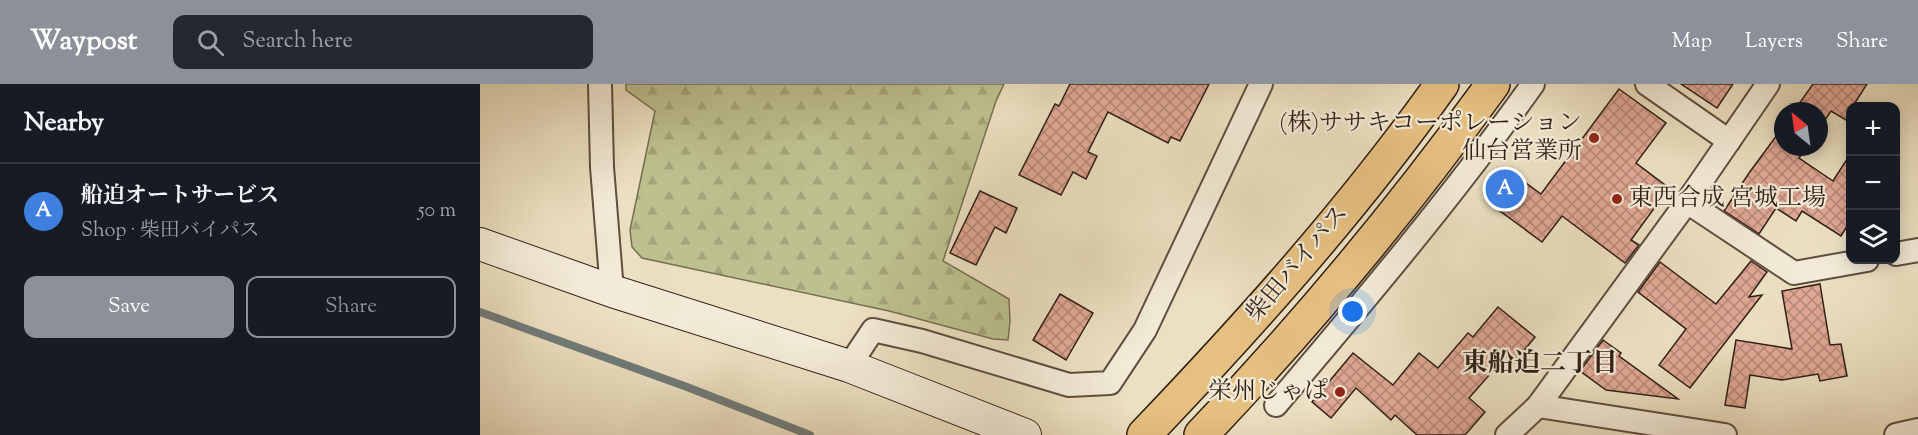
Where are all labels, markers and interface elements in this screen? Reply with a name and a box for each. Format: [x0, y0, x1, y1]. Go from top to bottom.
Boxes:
search box [173, 15, 593, 69]
text: Waypost [30, 22, 137, 62]
icon: search [194, 26, 227, 59]
text: Search here [242, 26, 353, 58]
text: Map [1672, 27, 1712, 57]
text: Layers [1745, 27, 1803, 57]
text: Share [1836, 27, 1888, 57]
north arrow [1774, 102, 1828, 156]
map controls [1846, 102, 1900, 264]
button: + [1846, 102, 1900, 156]
text: Nearby [24, 105, 104, 142]
place label: (株)ササキコーポレーション 仙台営業所 [1279, 107, 1582, 169]
marker: (株)ササキコーポレーション 仙台営業所 [1587, 131, 1601, 145]
button: − [1846, 156, 1900, 210]
pin: A [1486, 166, 1524, 212]
text: 船迫オートサービス [81, 181, 279, 213]
place label: 東西合成 宮城工場 [1629, 182, 1826, 216]
marker: 東西合成 宮城工場 [1610, 192, 1624, 206]
text: A [35, 197, 52, 226]
text: 50 m [418, 197, 456, 226]
street label: 柴田バイパス [1239, 198, 1357, 330]
button: layers [1846, 210, 1900, 264]
text: Shop · 柴田バイパス [81, 217, 259, 246]
button: Save [24, 276, 234, 338]
button: Share [246, 276, 456, 338]
your location [1338, 297, 1367, 326]
district label: 東船迫二丁目 [1462, 346, 1618, 383]
place label: 栄州じゃぱ [1208, 375, 1328, 409]
marker: 栄州じゃぱ [1333, 385, 1347, 399]

